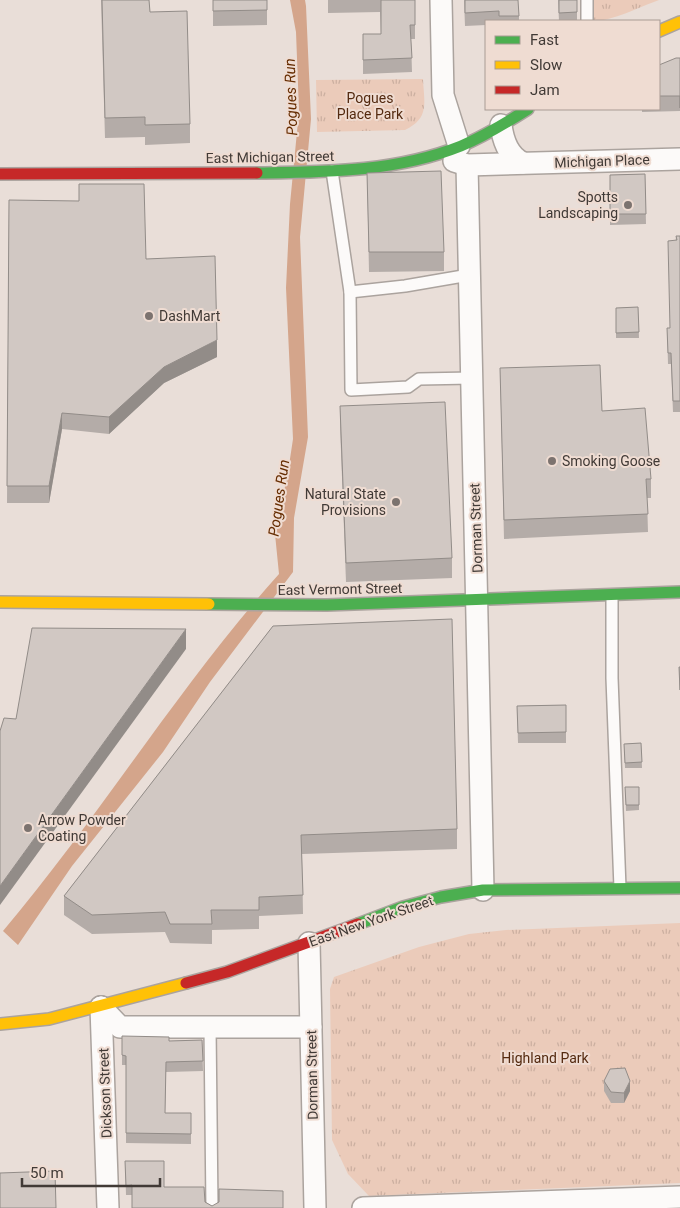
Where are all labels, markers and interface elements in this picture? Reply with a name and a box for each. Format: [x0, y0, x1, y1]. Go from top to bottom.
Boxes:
legend [485, 20, 660, 110]
text: Fast [530, 31, 559, 49]
text: Slow [530, 56, 562, 74]
water label: Pogues Run [281, 58, 301, 136]
text: Jam [530, 81, 560, 99]
park label: Pogues Place Park [337, 90, 404, 122]
street label: East Michigan Street [206, 148, 335, 166]
street label: Michigan Place [554, 151, 650, 171]
place label: Spotts Landscaping [538, 189, 618, 221]
marker: Spotts Landscaping [622, 199, 634, 211]
place label: DashMart [159, 308, 221, 324]
marker: DashMart [143, 310, 155, 322]
place label: Smoking Goose [562, 453, 660, 469]
marker: Smoking Goose [546, 455, 558, 467]
water label: Pogues Run [265, 458, 293, 538]
street label: Dorman Street [466, 482, 486, 573]
place label: Natural State Provisions [305, 486, 386, 518]
marker: Natural State Provisions [390, 496, 402, 508]
street label: East Vermont Street [278, 580, 403, 598]
place label: Arrow Powder Coating [38, 812, 126, 844]
marker: Arrow Powder Coating [22, 822, 34, 834]
street label: East New York Street [307, 892, 436, 950]
street label: Dorman Street [303, 1029, 321, 1120]
street label: Dickson Street [95, 1047, 115, 1138]
park label: Highland Park [501, 1050, 590, 1066]
scale bar [22, 1156, 160, 1188]
text: 50 m [30, 1164, 64, 1182]

